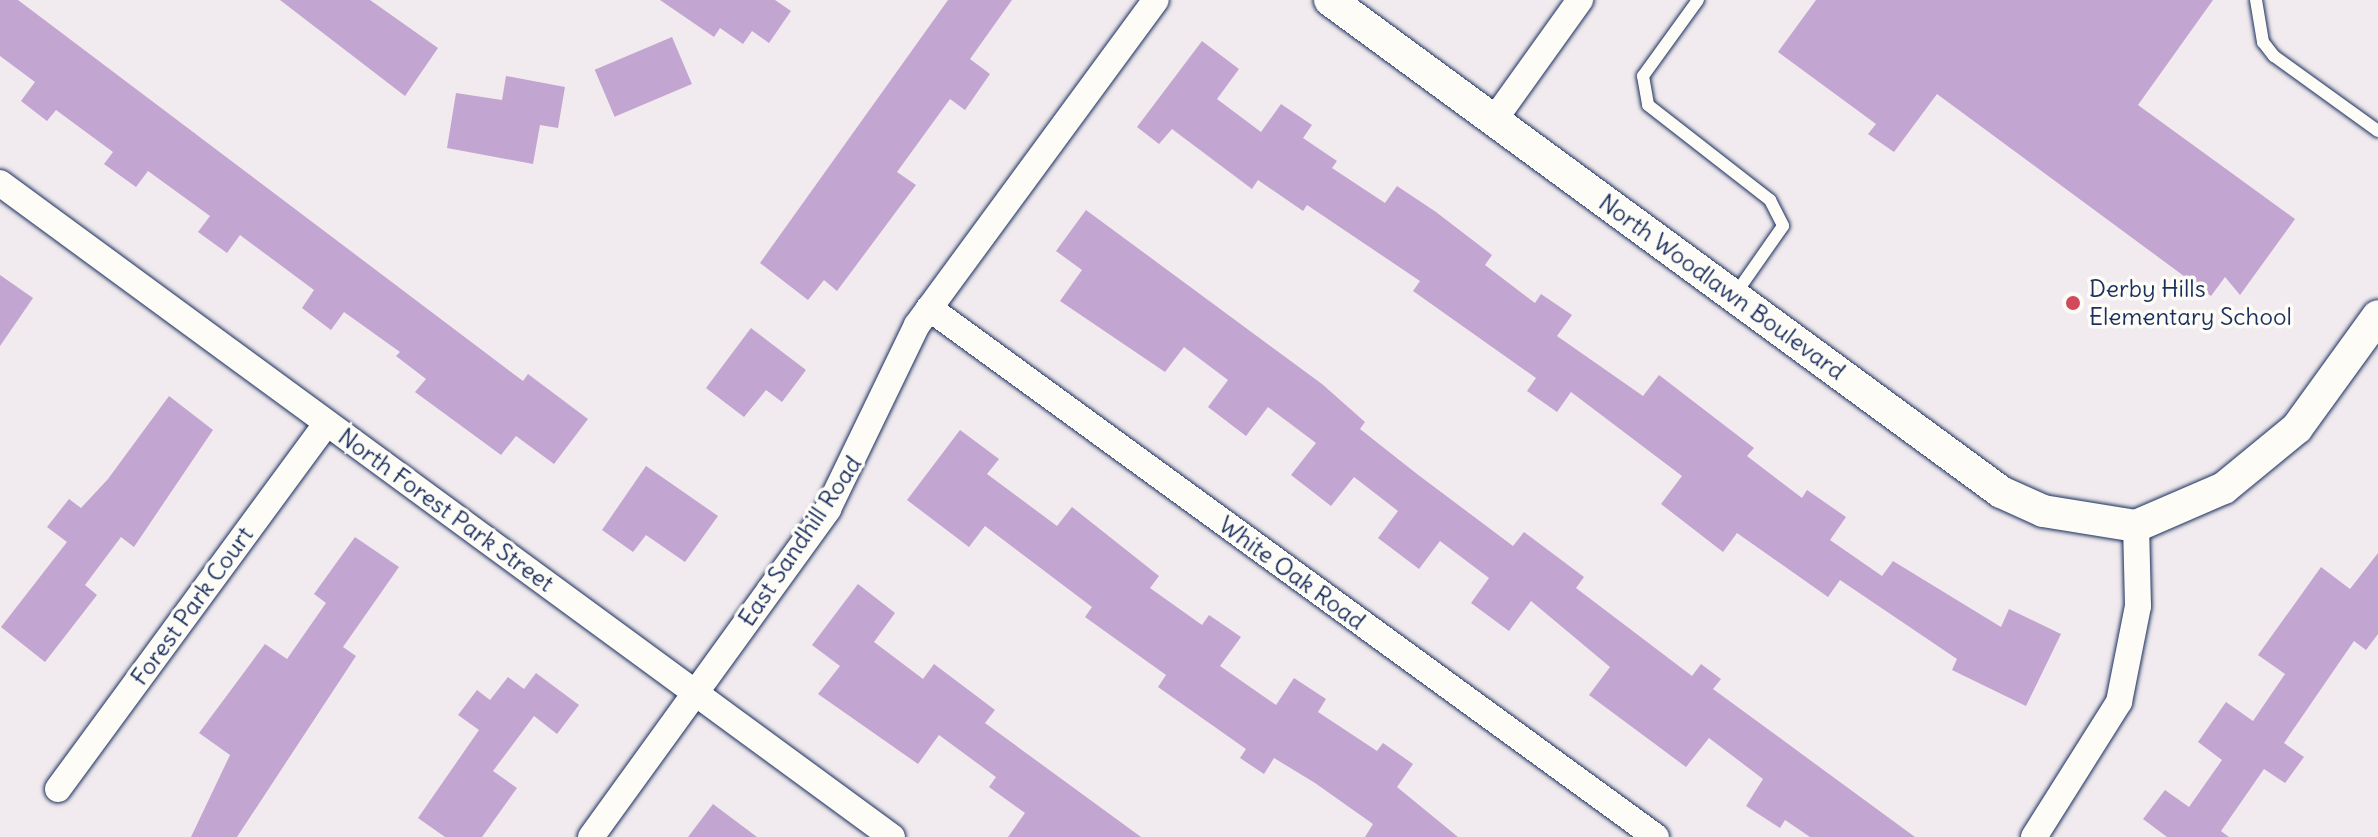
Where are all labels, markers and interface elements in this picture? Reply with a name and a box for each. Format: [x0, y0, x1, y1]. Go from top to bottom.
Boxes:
street label: North Woodlawn Boulevard [1593, 188, 1851, 386]
place label: Derby Hills Elementary School [2089, 275, 2292, 331]
marker: Derby Hills Elementary School [2064, 294, 2082, 312]
street label: North Forest Park Street [333, 422, 559, 598]
street label: East Sandhill Road [732, 450, 868, 632]
street label: White Oak Road [1213, 510, 1371, 636]
street label: Forest Park Court [125, 521, 259, 691]

